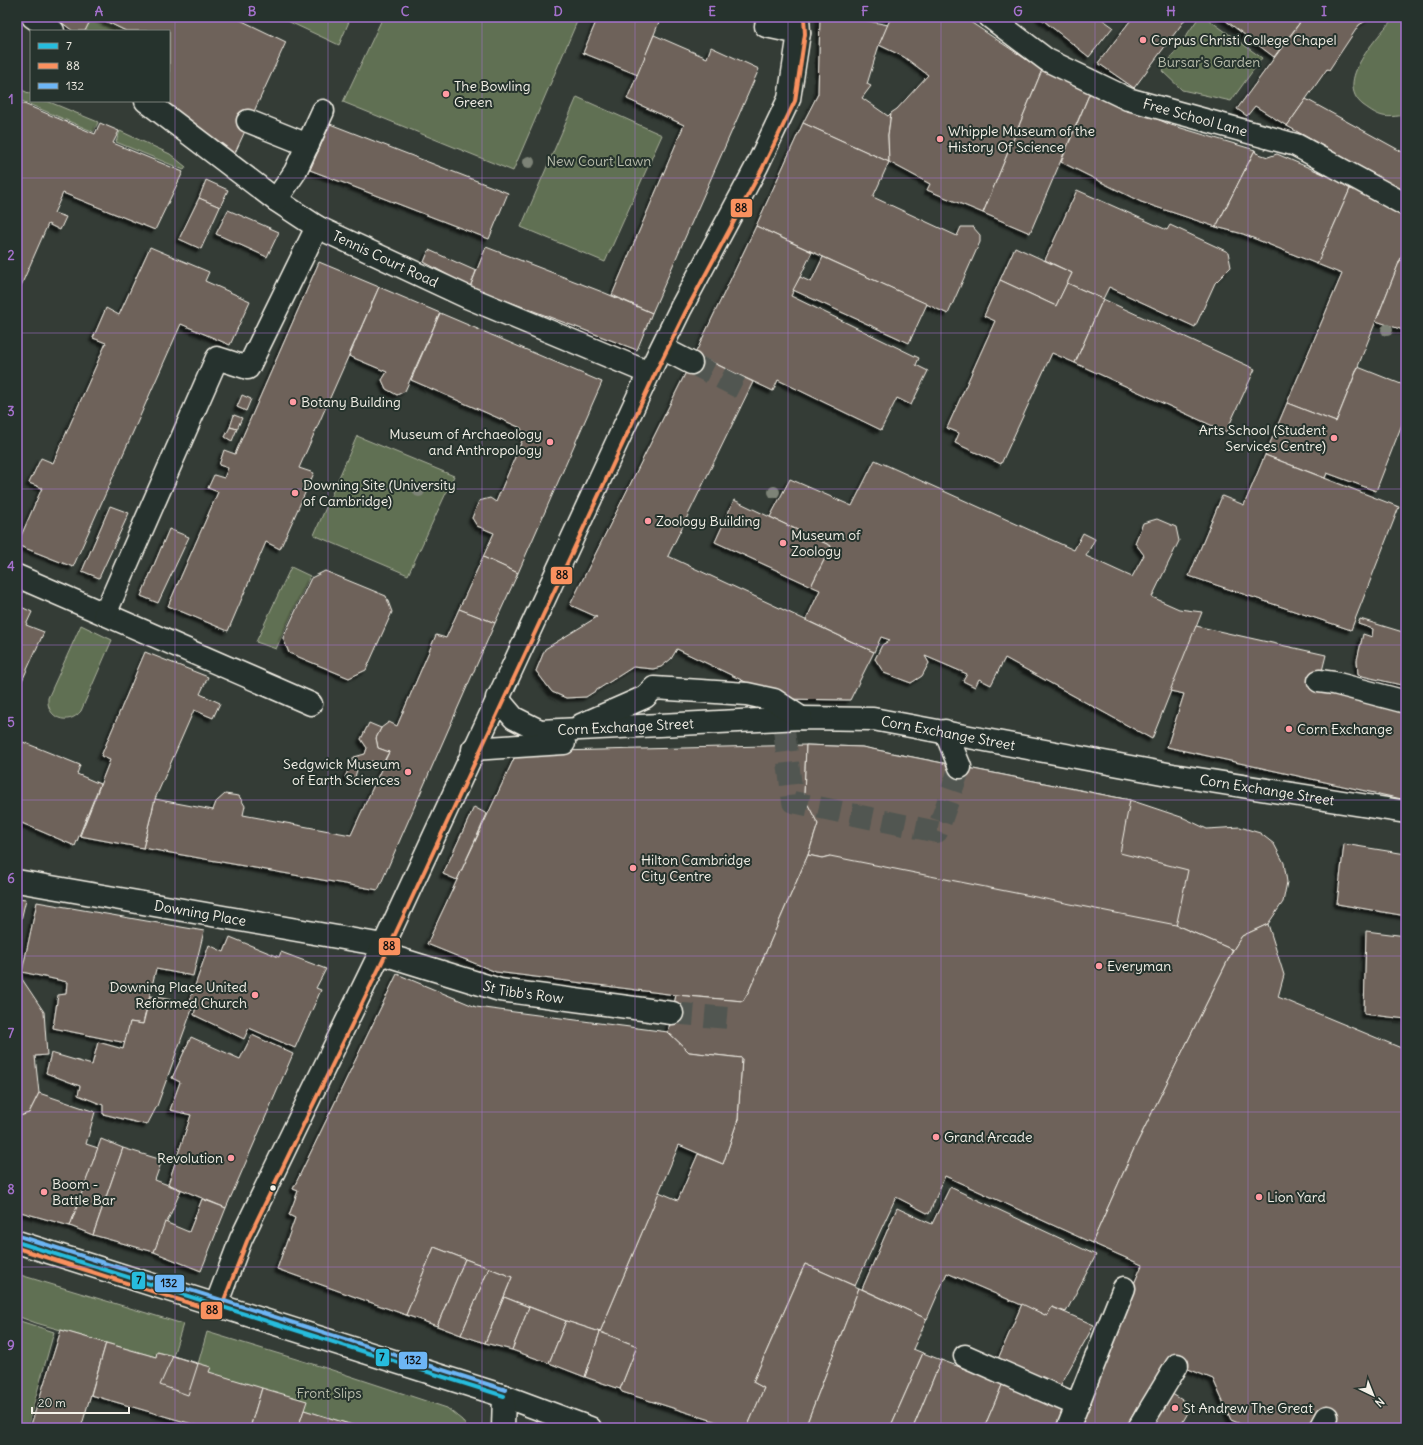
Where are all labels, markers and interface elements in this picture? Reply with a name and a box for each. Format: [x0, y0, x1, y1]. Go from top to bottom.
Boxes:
text: A [95, 3, 104, 20]
text: B [248, 3, 257, 20]
text: C [401, 3, 410, 20]
text: D [553, 3, 563, 20]
text: E [708, 3, 716, 20]
text: F [861, 3, 869, 20]
text: G [1013, 3, 1023, 20]
text: H [1166, 3, 1176, 20]
text: I [1321, 3, 1327, 20]
legend [30, 30, 170, 102]
place label: Corpus Christi College Chapel [1151, 31, 1337, 49]
marker: Corpus Christi College Chapel [1138, 35, 1148, 45]
text: 7 [66, 38, 72, 53]
park label: Bursar's Garden [1158, 53, 1260, 71]
text: 88 [66, 58, 80, 73]
place label: The Bowling Green [454, 77, 531, 111]
text: 132 [66, 78, 85, 93]
marker: The Bowling Green [441, 89, 451, 99]
text: 1 [8, 91, 14, 108]
street label: Free School Lane [1141, 95, 1249, 140]
place label: Whipple Museum of the History Of Science [948, 122, 1095, 156]
marker: Whipple Museum of the History Of Science [935, 134, 945, 144]
park label: New Court Lawn [547, 152, 651, 170]
line badge: 88 [730, 198, 753, 218]
text: 88 [735, 201, 747, 215]
street label: Tennis Court Road [330, 227, 441, 291]
text: 2 [7, 247, 15, 264]
place label: Botany Building [301, 393, 401, 411]
marker: Botany Building [288, 397, 298, 407]
text: 3 [7, 403, 15, 420]
place label: Arts School (Student Services Centre) [1199, 421, 1326, 455]
place label: Museum of Archaeology and Anthropology [389, 425, 542, 459]
marker: Arts School (Student Services Centre) [1329, 433, 1339, 443]
marker: Museum of Archaeology and Anthropology [545, 437, 555, 447]
place label: Downing Site (University of Cambridge) [303, 476, 456, 510]
marker: Downing Site (University of Cambridge) [290, 488, 300, 498]
place label: Zoology Building [656, 512, 760, 530]
marker: Zoology Building [643, 516, 653, 526]
place label: Museum of Zoology [791, 526, 861, 560]
marker: Museum of Zoology [778, 538, 788, 548]
text: 4 [7, 558, 15, 575]
line badge: 88 [550, 566, 573, 585]
text: 88 [556, 568, 568, 582]
street label: Corn Exchange Street [879, 712, 1017, 754]
text: 5 [7, 714, 15, 731]
street label: Corn Exchange Street [557, 714, 694, 739]
place label: Corn Exchange [1297, 720, 1393, 738]
marker: Corn Exchange [1284, 724, 1294, 734]
place label: Sedgwick Museum of Earth Sciences [283, 755, 400, 789]
marker: Sedgwick Museum of Earth Sciences [403, 767, 413, 777]
street label: Corn Exchange Street [1198, 770, 1336, 810]
place label: Hilton Cambridge City Centre [641, 851, 751, 885]
marker: Hilton Cambridge City Centre [628, 863, 638, 873]
text: 6 [7, 870, 15, 887]
street label: Downing Place [153, 896, 248, 930]
line badge: 88 [378, 937, 401, 956]
text: 88 [383, 939, 395, 953]
place label: Everyman [1107, 957, 1171, 975]
marker: Everyman [1094, 961, 1104, 971]
street label: St Tibb's Row [481, 976, 565, 1007]
place label: Downing Place United Reformed Church [109, 978, 247, 1012]
marker: Downing Place United Reformed Church [250, 990, 260, 1000]
text: 7 [8, 1025, 15, 1042]
place label: Grand Arcade [944, 1128, 1033, 1146]
marker: Grand Arcade [931, 1132, 941, 1142]
place label: Revolution [157, 1149, 223, 1167]
marker: Revolution [226, 1153, 236, 1163]
place label: Boom - Battle Bar [52, 1175, 116, 1209]
text: 8 [7, 1181, 15, 1198]
unlabelled marker [268, 1183, 278, 1193]
marker: Boom - Battle Bar [39, 1187, 49, 1197]
place label: Lion Yard [1267, 1188, 1326, 1206]
marker: Lion Yard [1254, 1192, 1264, 1202]
line badge: 7 [131, 1271, 146, 1290]
text: 7 [136, 1273, 142, 1287]
line badge: 132 [154, 1274, 185, 1293]
text: 132 [161, 1276, 177, 1290]
line badge: 88 [200, 1301, 223, 1320]
text: 88 [206, 1303, 218, 1317]
text: 9 [7, 1337, 15, 1354]
line badge: 7 [375, 1348, 390, 1367]
text: 7 [379, 1350, 385, 1364]
line badge: 132 [398, 1351, 428, 1370]
text: 132 [405, 1353, 421, 1367]
north arrow [1353, 1375, 1393, 1415]
park label: Front Slips [296, 1384, 362, 1402]
scale bar [32, 1389, 129, 1415]
text: 20 m [38, 1395, 66, 1410]
text: N [1372, 1395, 1387, 1410]
place label: St Andrew The Great [1183, 1399, 1313, 1417]
marker: St Andrew The Great [1170, 1403, 1180, 1413]

